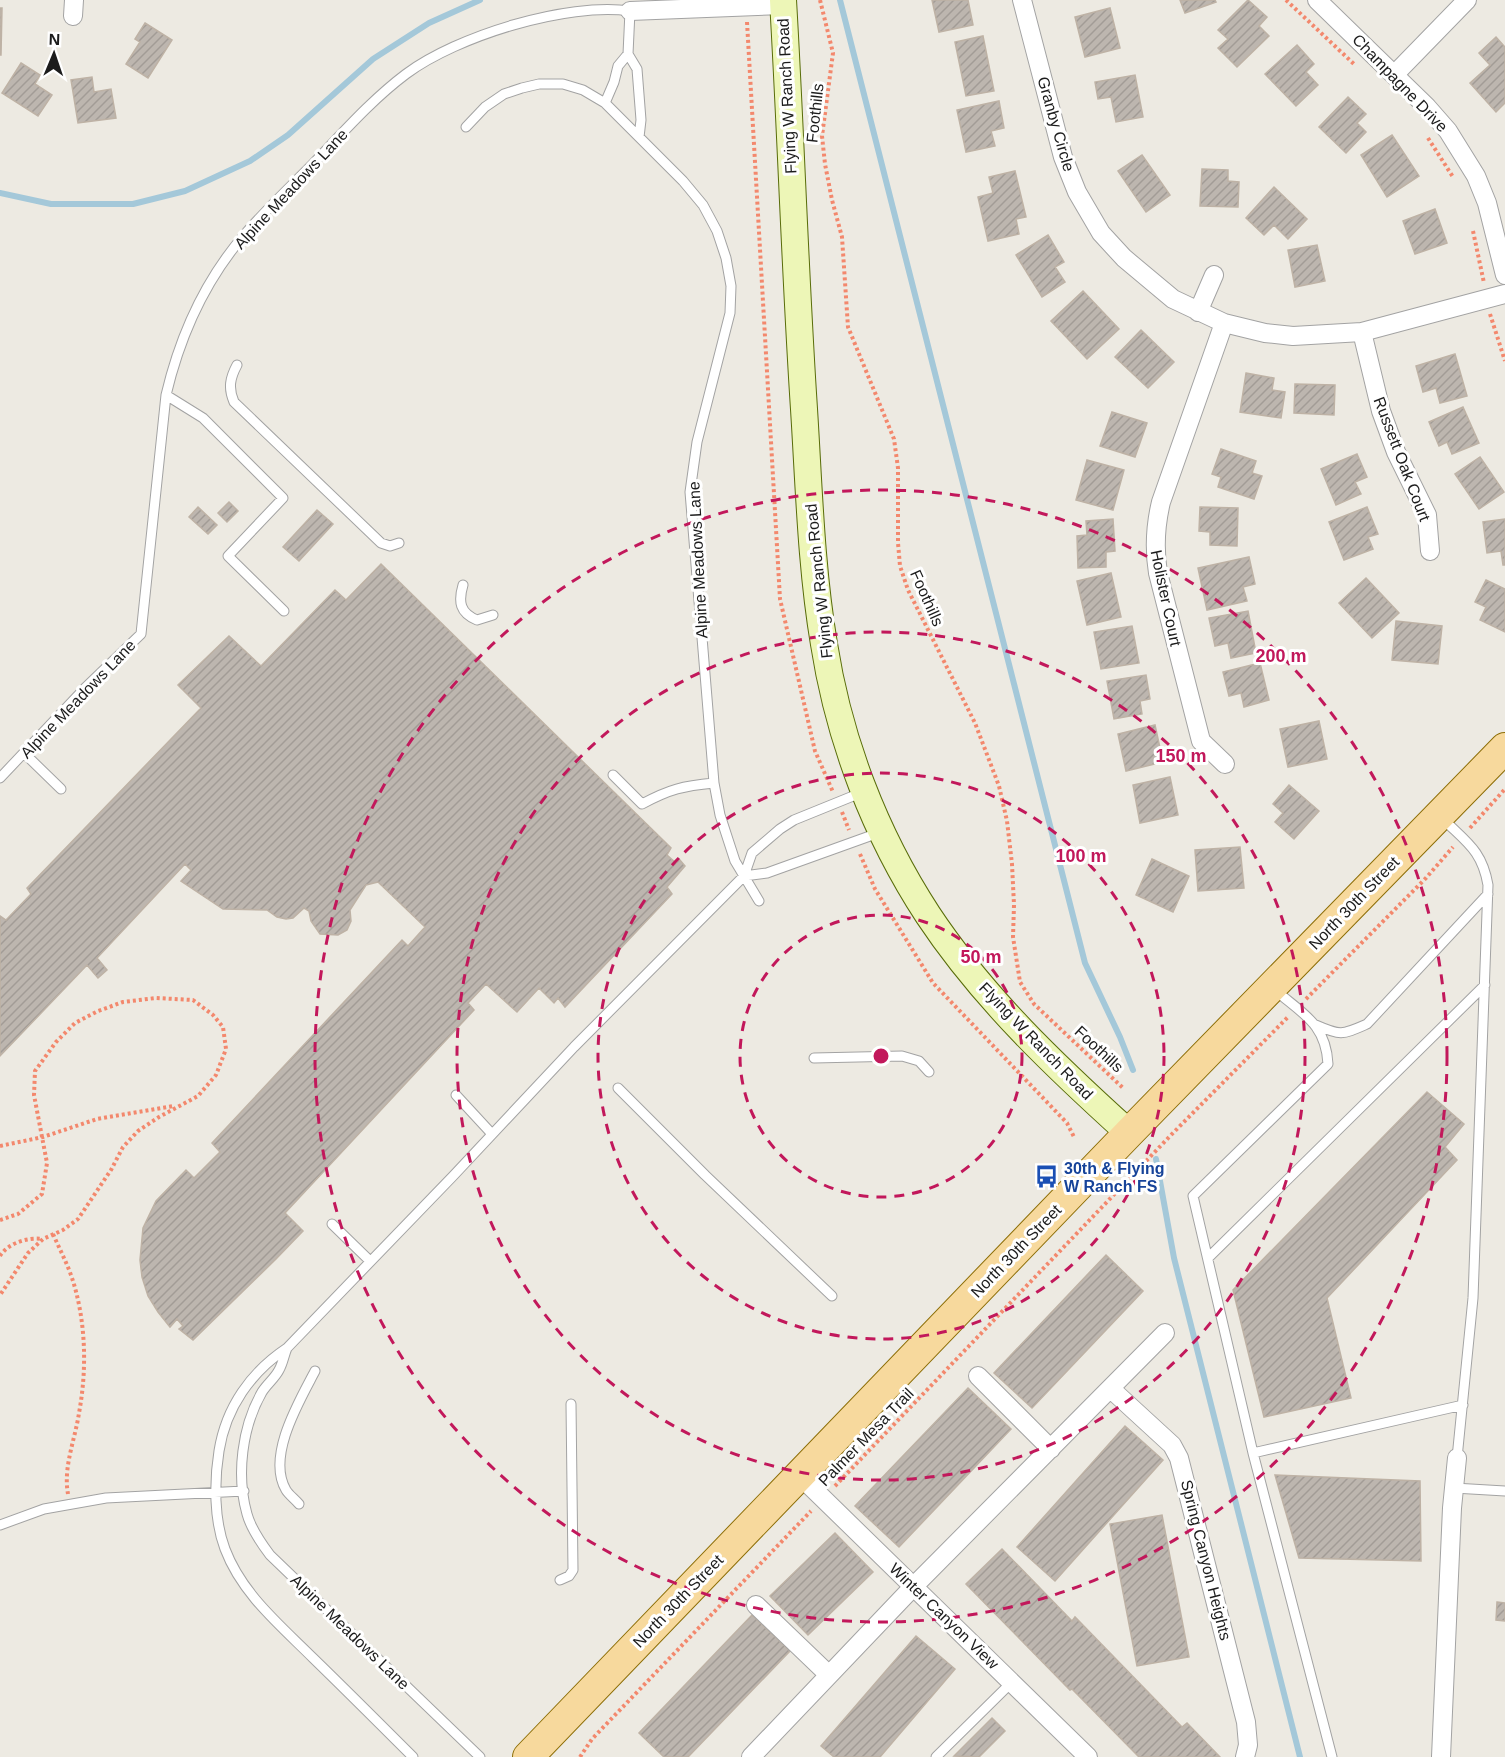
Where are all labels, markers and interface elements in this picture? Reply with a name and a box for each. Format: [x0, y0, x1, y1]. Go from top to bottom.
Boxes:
street label: Flying W Ranch Road [774, 18, 800, 174]
north arrow [24, 24, 84, 84]
text: N [48, 31, 61, 48]
street label: Champagne Drive [1349, 31, 1451, 135]
street label: Granby Circle [1034, 75, 1078, 173]
street label: Foothills [803, 82, 827, 144]
street label: Alpine Meadows Lane [231, 126, 351, 252]
street label: Russett Oak Court [1370, 395, 1434, 524]
street label: Alpine Meadows Lane [685, 481, 711, 639]
street label: Flying W Ranch Road [802, 503, 836, 659]
street label: Holister Court [1148, 548, 1185, 648]
street label: Foothills [907, 567, 947, 629]
street label: Alpine Meadows Lane [17, 636, 139, 762]
text: 200 m [1255, 646, 1307, 666]
text: 150 m [1155, 746, 1207, 766]
text: 100 m [1055, 846, 1107, 866]
street label: North 30th Street [1306, 853, 1403, 953]
text: 50 m [960, 947, 1002, 967]
street label: Flying W Ranch Road [976, 979, 1096, 1103]
street label: Foothills [1071, 1022, 1127, 1076]
centre of rings [871, 1046, 891, 1066]
place label: 30th & Flying W Ranch FS [1064, 1160, 1164, 1195]
bus stop icon: 30th & Flying W Ranch FS [1033, 1164, 1059, 1190]
street label: North 30th Street [968, 1201, 1065, 1301]
street label: Palmer Mesa Trail [815, 1385, 917, 1489]
street label: Spring Canyon Heights [1178, 1478, 1234, 1642]
street label: North 30th Street [630, 1551, 727, 1651]
street label: Winter Canyon View [886, 1560, 1002, 1673]
street label: Alpine Meadows Lane [287, 1571, 413, 1693]

